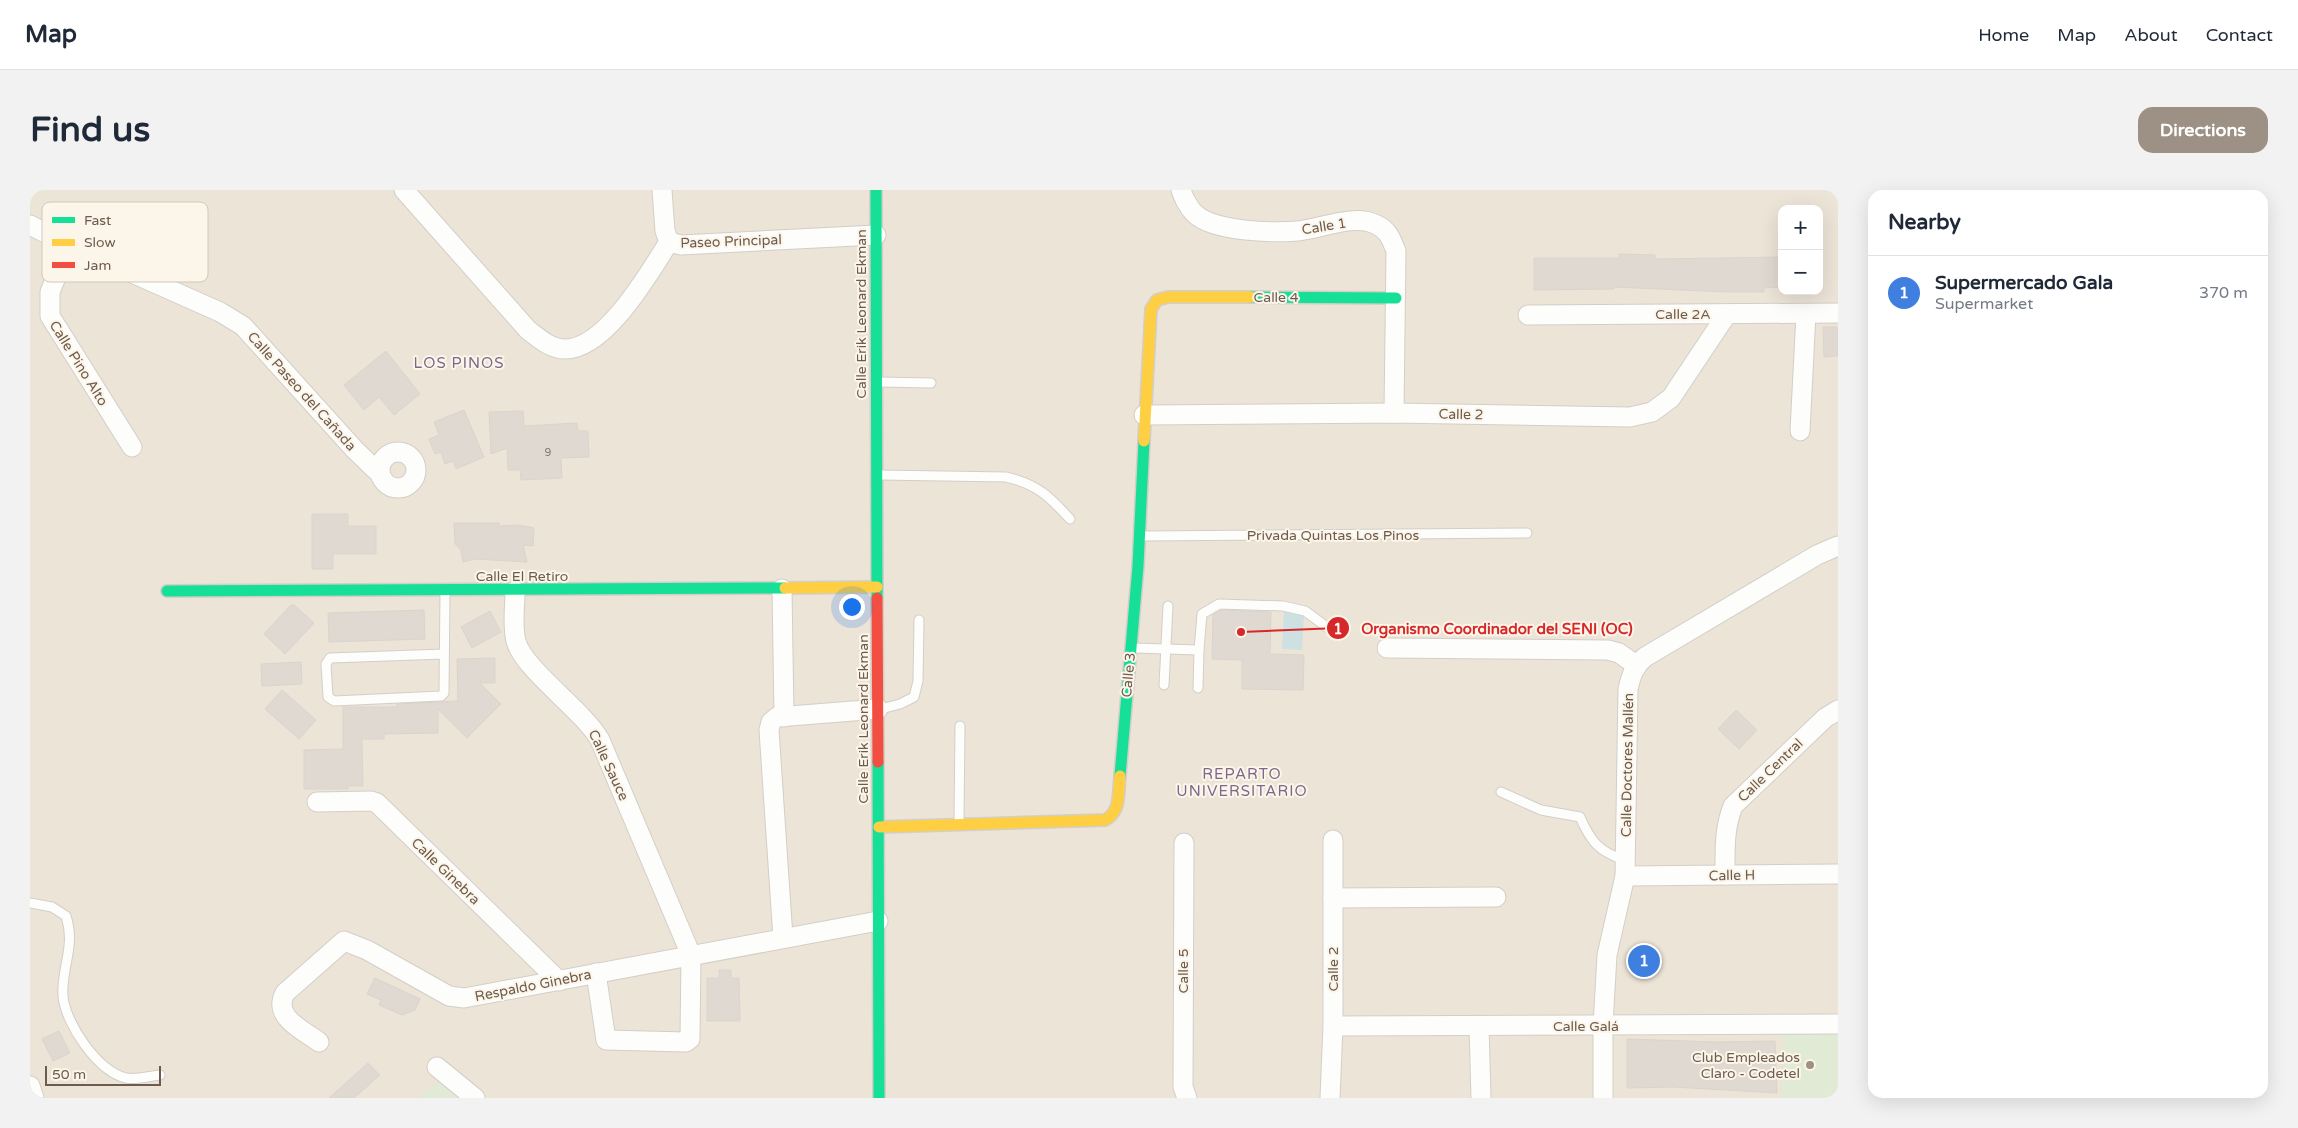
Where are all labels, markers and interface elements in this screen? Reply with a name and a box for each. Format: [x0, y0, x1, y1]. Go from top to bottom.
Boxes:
text: Map [25, 20, 77, 49]
text: Home [1978, 24, 2029, 46]
text: Map [2057, 24, 2096, 46]
text: About [2124, 24, 2178, 46]
text: Contact [2206, 24, 2273, 46]
button: Directions [2138, 107, 2268, 153]
text: Find us [30, 109, 150, 151]
legend [42, 202, 208, 282]
map controls [1778, 205, 1823, 295]
button: + [1778, 205, 1823, 250]
text: Nearby [1888, 210, 1961, 235]
text: Fast [84, 212, 112, 229]
street label: Calle 1 [1301, 215, 1348, 238]
street label: Calle Erik Leonard Ekman [853, 229, 870, 399]
street label: Paseo Principal [680, 231, 782, 252]
text: Slow [84, 234, 116, 251]
button: − [1778, 250, 1823, 295]
text: Jam [84, 257, 111, 274]
text: Supermercado Gala [1935, 272, 2113, 294]
text: 1 [1899, 283, 1909, 303]
text: 370 m [2199, 283, 2248, 303]
street label: Calle 4 [1254, 289, 1299, 306]
text: Supermarket [1935, 294, 2033, 314]
street label: Calle 2A [1655, 306, 1711, 323]
street label: Calle Pino Alto [46, 318, 112, 409]
street label: Calle Paseo del Cañada [244, 328, 360, 454]
district label: LOS PINOS [414, 354, 504, 372]
street label: Calle 2 [1438, 406, 1484, 423]
house number: 9 [545, 446, 552, 459]
street label: Privada Quintas Los Pinos [1247, 527, 1419, 544]
street label: Calle El Retiro [476, 568, 568, 585]
your location [839, 594, 865, 620]
callout: Organismo Coordinador del SENI (OC) [1326, 613, 1643, 643]
text: 1 [1333, 620, 1343, 638]
text: Organismo Coordinador del SENI (OC) [1361, 620, 1633, 639]
street label: Calle Erik Leonard Ekman [855, 634, 872, 804]
street label: Calle 3 [1118, 652, 1139, 698]
street label: Calle Doctores Mallén [1618, 693, 1637, 837]
street label: Calle Sauce [585, 727, 632, 803]
street label: Calle Central [1734, 735, 1806, 806]
district label: REPARTO UNIVERSITARIO [1176, 765, 1308, 800]
street label: Calle Ginebra [408, 834, 483, 908]
street label: Calle H [1709, 867, 1756, 884]
pin: 1 [1628, 942, 1660, 980]
street label: Calle 2 [1325, 947, 1342, 991]
street label: Calle 5 [1175, 949, 1192, 993]
street label: Respaldo Ginebra [473, 966, 593, 1005]
street label: Calle Galá [1553, 1018, 1619, 1035]
place label: Club Empleados Claro - Codetel [1692, 1049, 1800, 1082]
marker: Club Empleados Claro - Codetel [1804, 1059, 1816, 1071]
scale bar [45, 1063, 161, 1086]
text: 50 m [52, 1066, 86, 1083]

